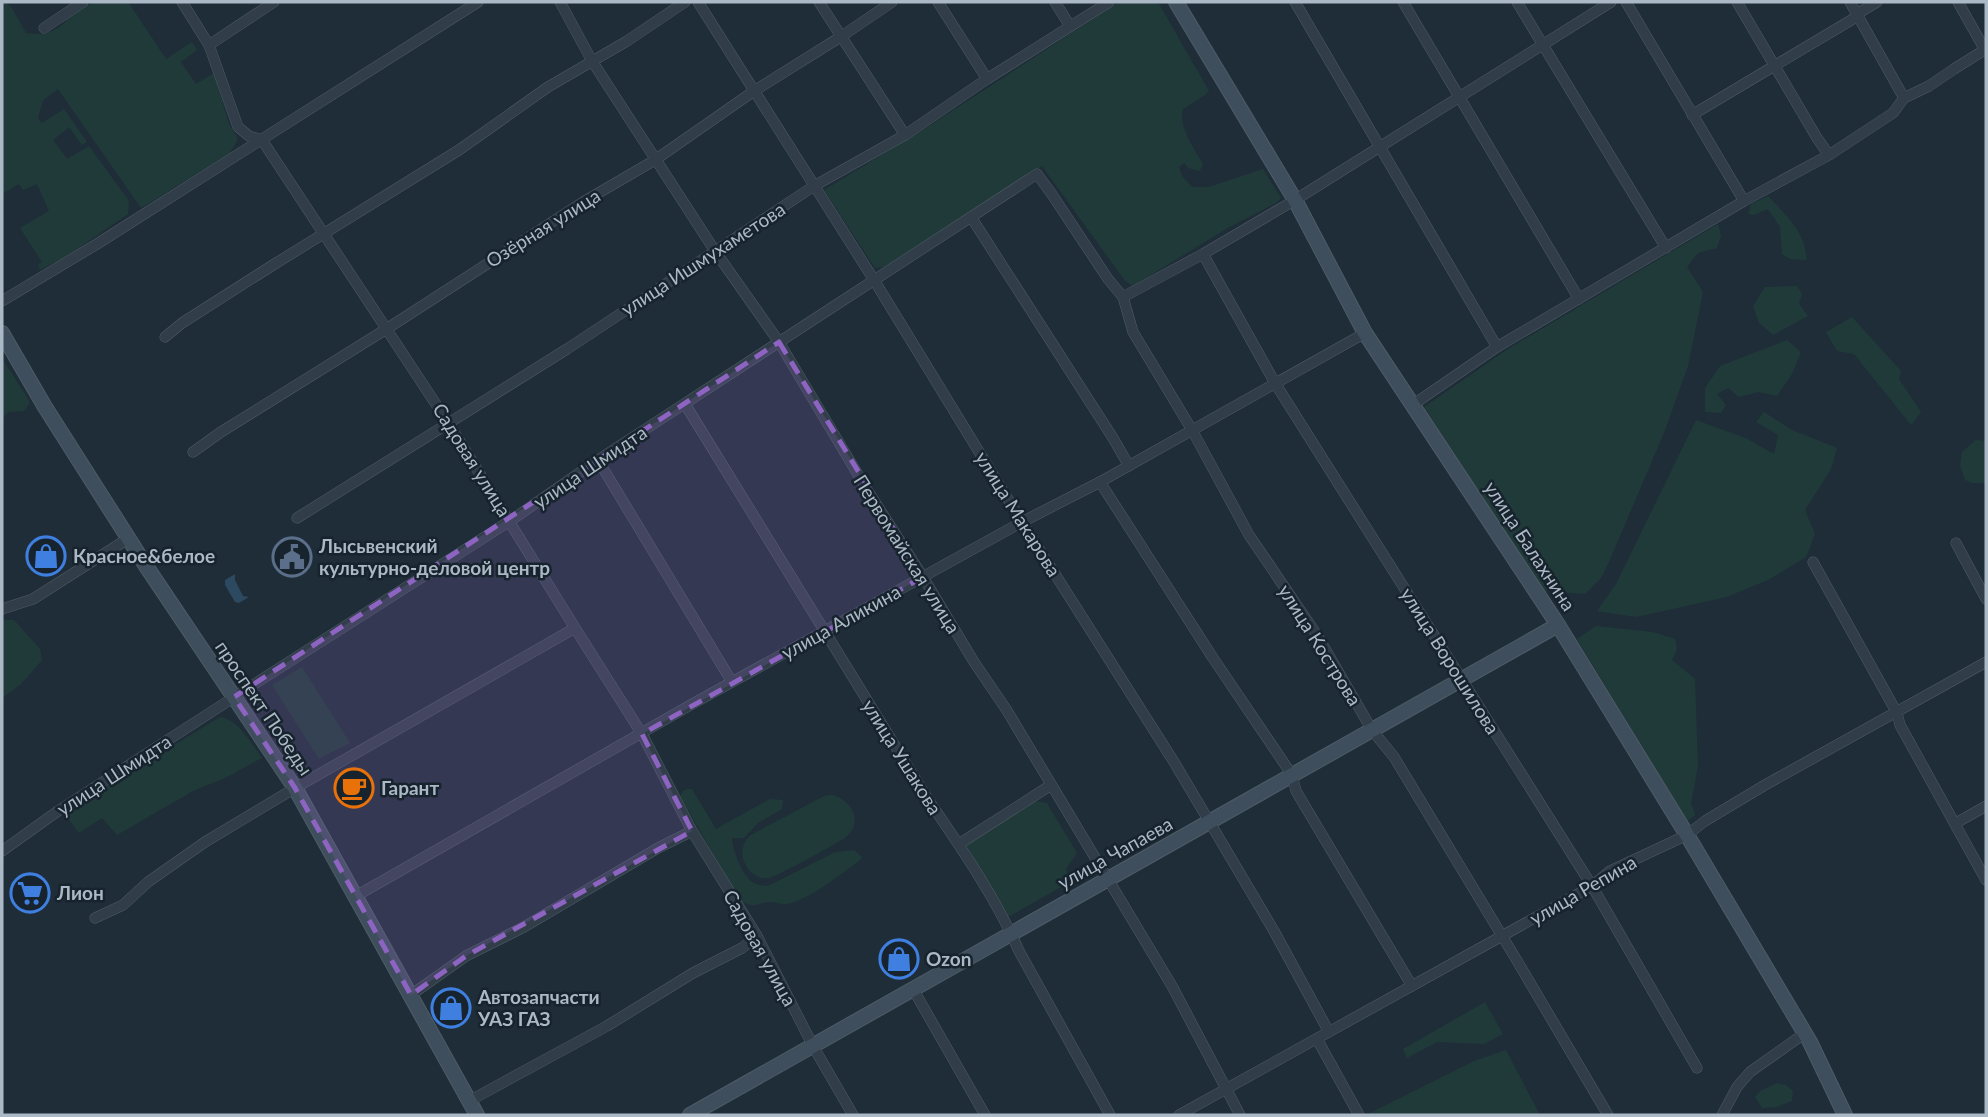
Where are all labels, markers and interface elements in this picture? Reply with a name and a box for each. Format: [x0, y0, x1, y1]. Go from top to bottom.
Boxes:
street label: Озёрная улица [481, 183, 604, 272]
street label: улица Ишмухаметова [616, 197, 789, 320]
street label: Садовая улица [428, 399, 516, 521]
street label: улица Шмидта [529, 420, 651, 513]
street label: улица Макарова [971, 447, 1066, 581]
street label: Первомайская улица [849, 470, 966, 637]
street label: улица Балахнина [1480, 477, 1581, 615]
place label: Лысьвенский культурно-деловой центр [318, 534, 550, 579]
shop icon: Красное&белое [25, 535, 67, 577]
public building icon: Лысьвенский культурно-деловой центр [271, 536, 313, 578]
place label: Красное&белое [73, 544, 215, 567]
street label: улица Аликина [777, 579, 904, 664]
street label: улица Кострова [1274, 580, 1367, 710]
street label: улица Ворошилова [1396, 583, 1505, 738]
street label: проспект Победы [211, 636, 318, 779]
street label: улица Ушакова [858, 695, 947, 819]
street label: улица Шмидта [52, 729, 175, 820]
cafe icon: Гарант [333, 767, 375, 809]
place label: Гарант [381, 776, 439, 799]
street label: улица Чапаева [1053, 812, 1176, 894]
street label: улица Репина [1525, 850, 1640, 929]
supermarket icon: Лион [9, 872, 51, 914]
place label: Лион [56, 881, 104, 904]
street label: Садовая улица [719, 886, 802, 1010]
shop icon: Ozon [878, 938, 920, 980]
place label: Ozon [926, 947, 971, 970]
place label: Автозапчасти УАЗ ГАЗ [477, 985, 599, 1030]
shop icon: Автозапчасти УАЗ ГАЗ [430, 987, 472, 1029]

